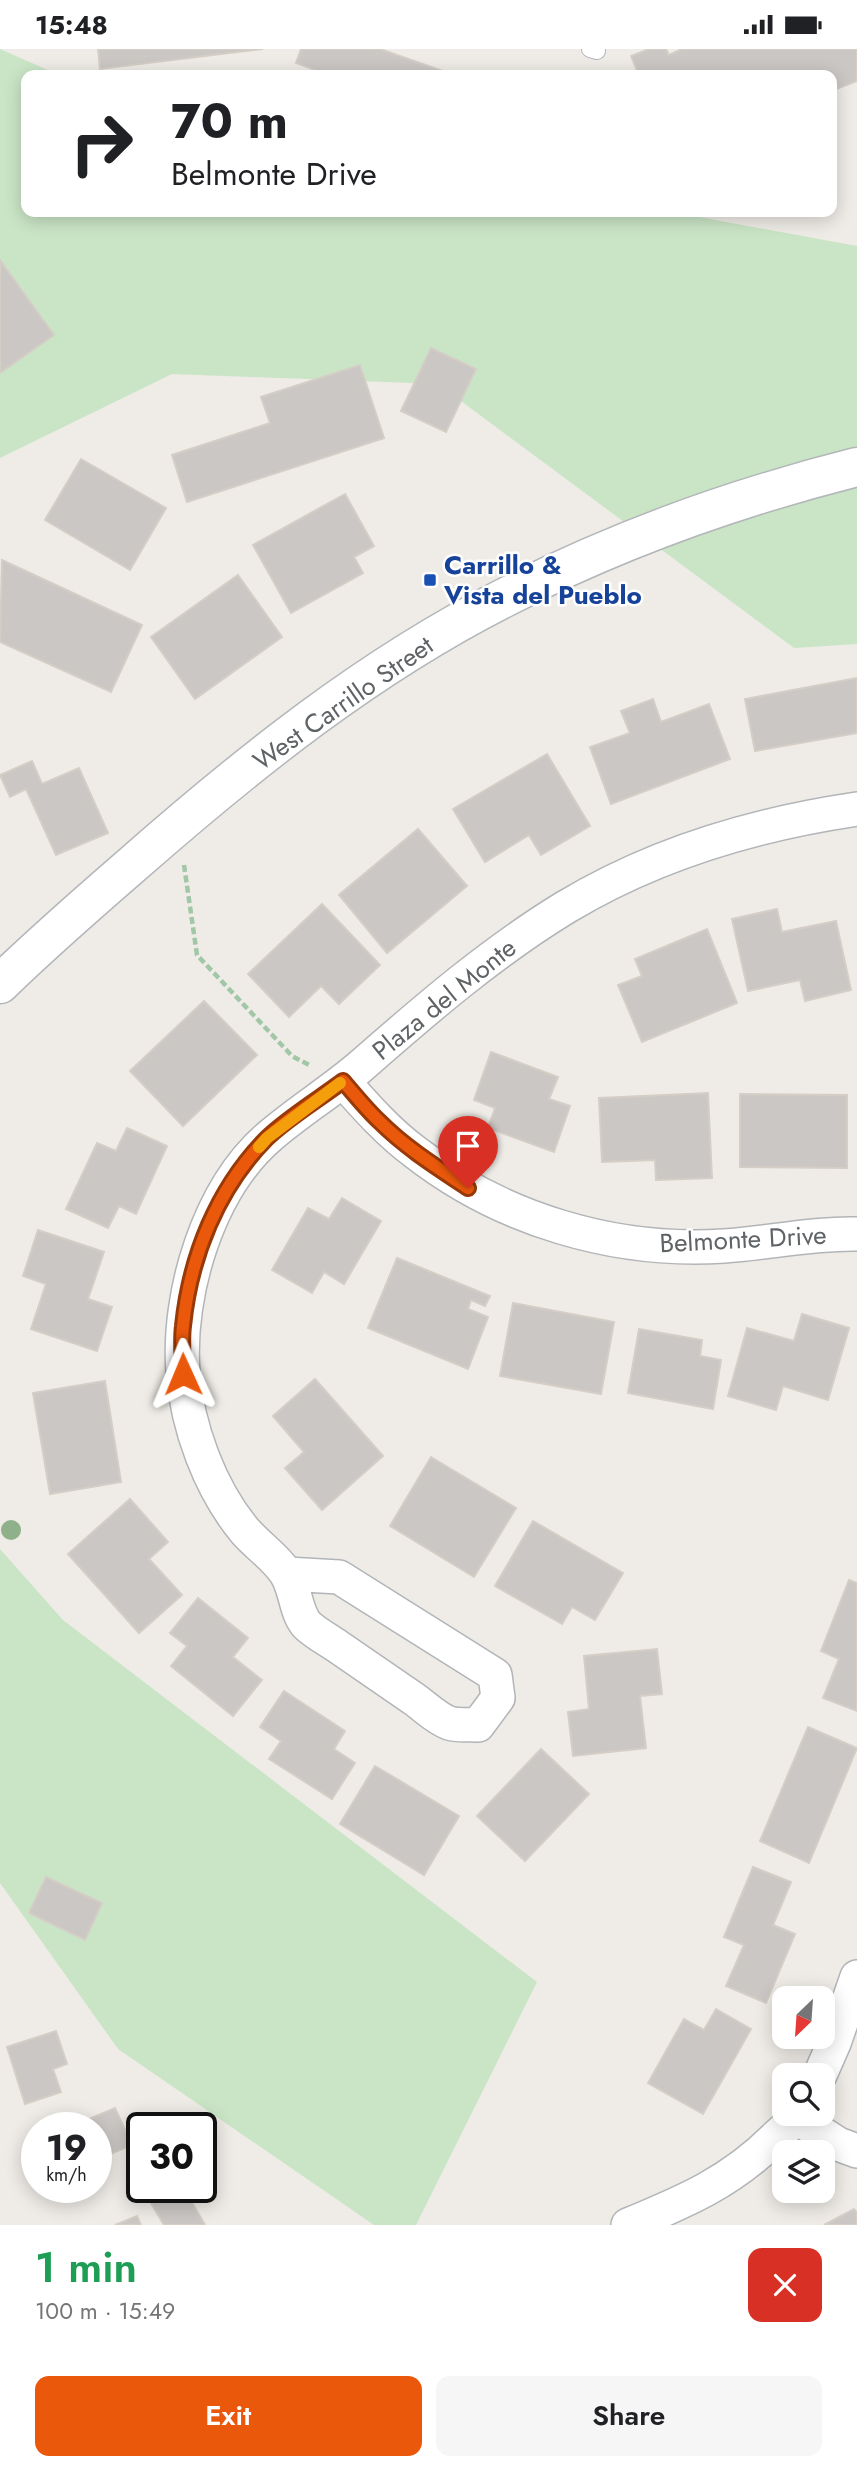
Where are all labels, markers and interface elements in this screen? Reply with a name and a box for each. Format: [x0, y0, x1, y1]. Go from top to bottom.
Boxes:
text: 15:48 [35, 6, 108, 44]
text: 70 m [171, 86, 288, 156]
icon: right [56, 98, 147, 189]
text: Belmonte Drive [171, 151, 377, 197]
place label: Carrillo & Vista del Pueblo [443, 546, 642, 614]
marker: Carrillo & Vista del Pueblo [422, 572, 438, 588]
street label: West Carrillo Street [245, 626, 442, 780]
street label: Plaza del Monte [364, 929, 524, 1069]
pin [438, 1116, 498, 1188]
icon: arrive [449, 1127, 487, 1165]
street label: Belmonte Drive [659, 1216, 827, 1262]
position arrow [146, 1337, 220, 1411]
north arrow [772, 1986, 835, 2049]
map controls [772, 1986, 835, 2203]
button: search [772, 2063, 835, 2126]
speed limit sign: 30 [126, 2112, 217, 2203]
text: 19 [46, 2123, 87, 2173]
button: layers [772, 2140, 835, 2203]
text: km/h [46, 2162, 87, 2188]
text: 1 min [35, 2237, 137, 2298]
button: close [748, 2248, 822, 2322]
text: 100 m · 15:49 [35, 2294, 175, 2328]
button: Exit [35, 2376, 422, 2456]
button: Share [436, 2376, 822, 2456]

